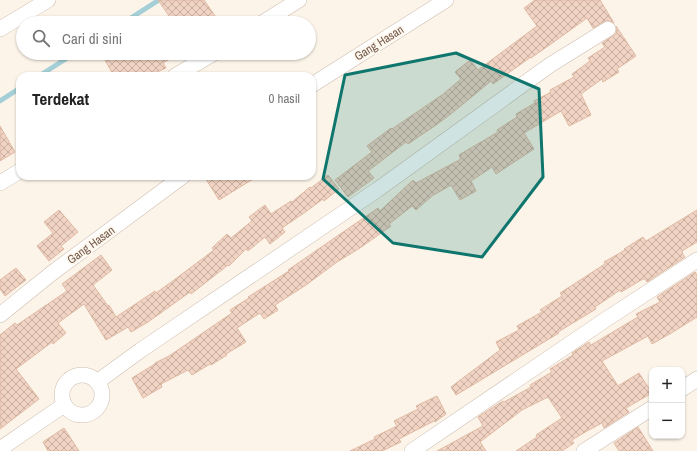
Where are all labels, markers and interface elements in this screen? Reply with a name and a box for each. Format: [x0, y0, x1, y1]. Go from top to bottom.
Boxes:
search box [16, 16, 316, 60]
street label: Gang Hasan [351, 22, 407, 64]
icon: search [30, 27, 52, 49]
text: Cari di sini [62, 28, 122, 49]
text: Terdekat [32, 87, 89, 110]
text: 0 hasil [269, 90, 300, 107]
street label: Gang Hasan [64, 222, 118, 268]
map controls [649, 367, 685, 439]
button: + [649, 367, 685, 403]
button: − [649, 403, 685, 439]

